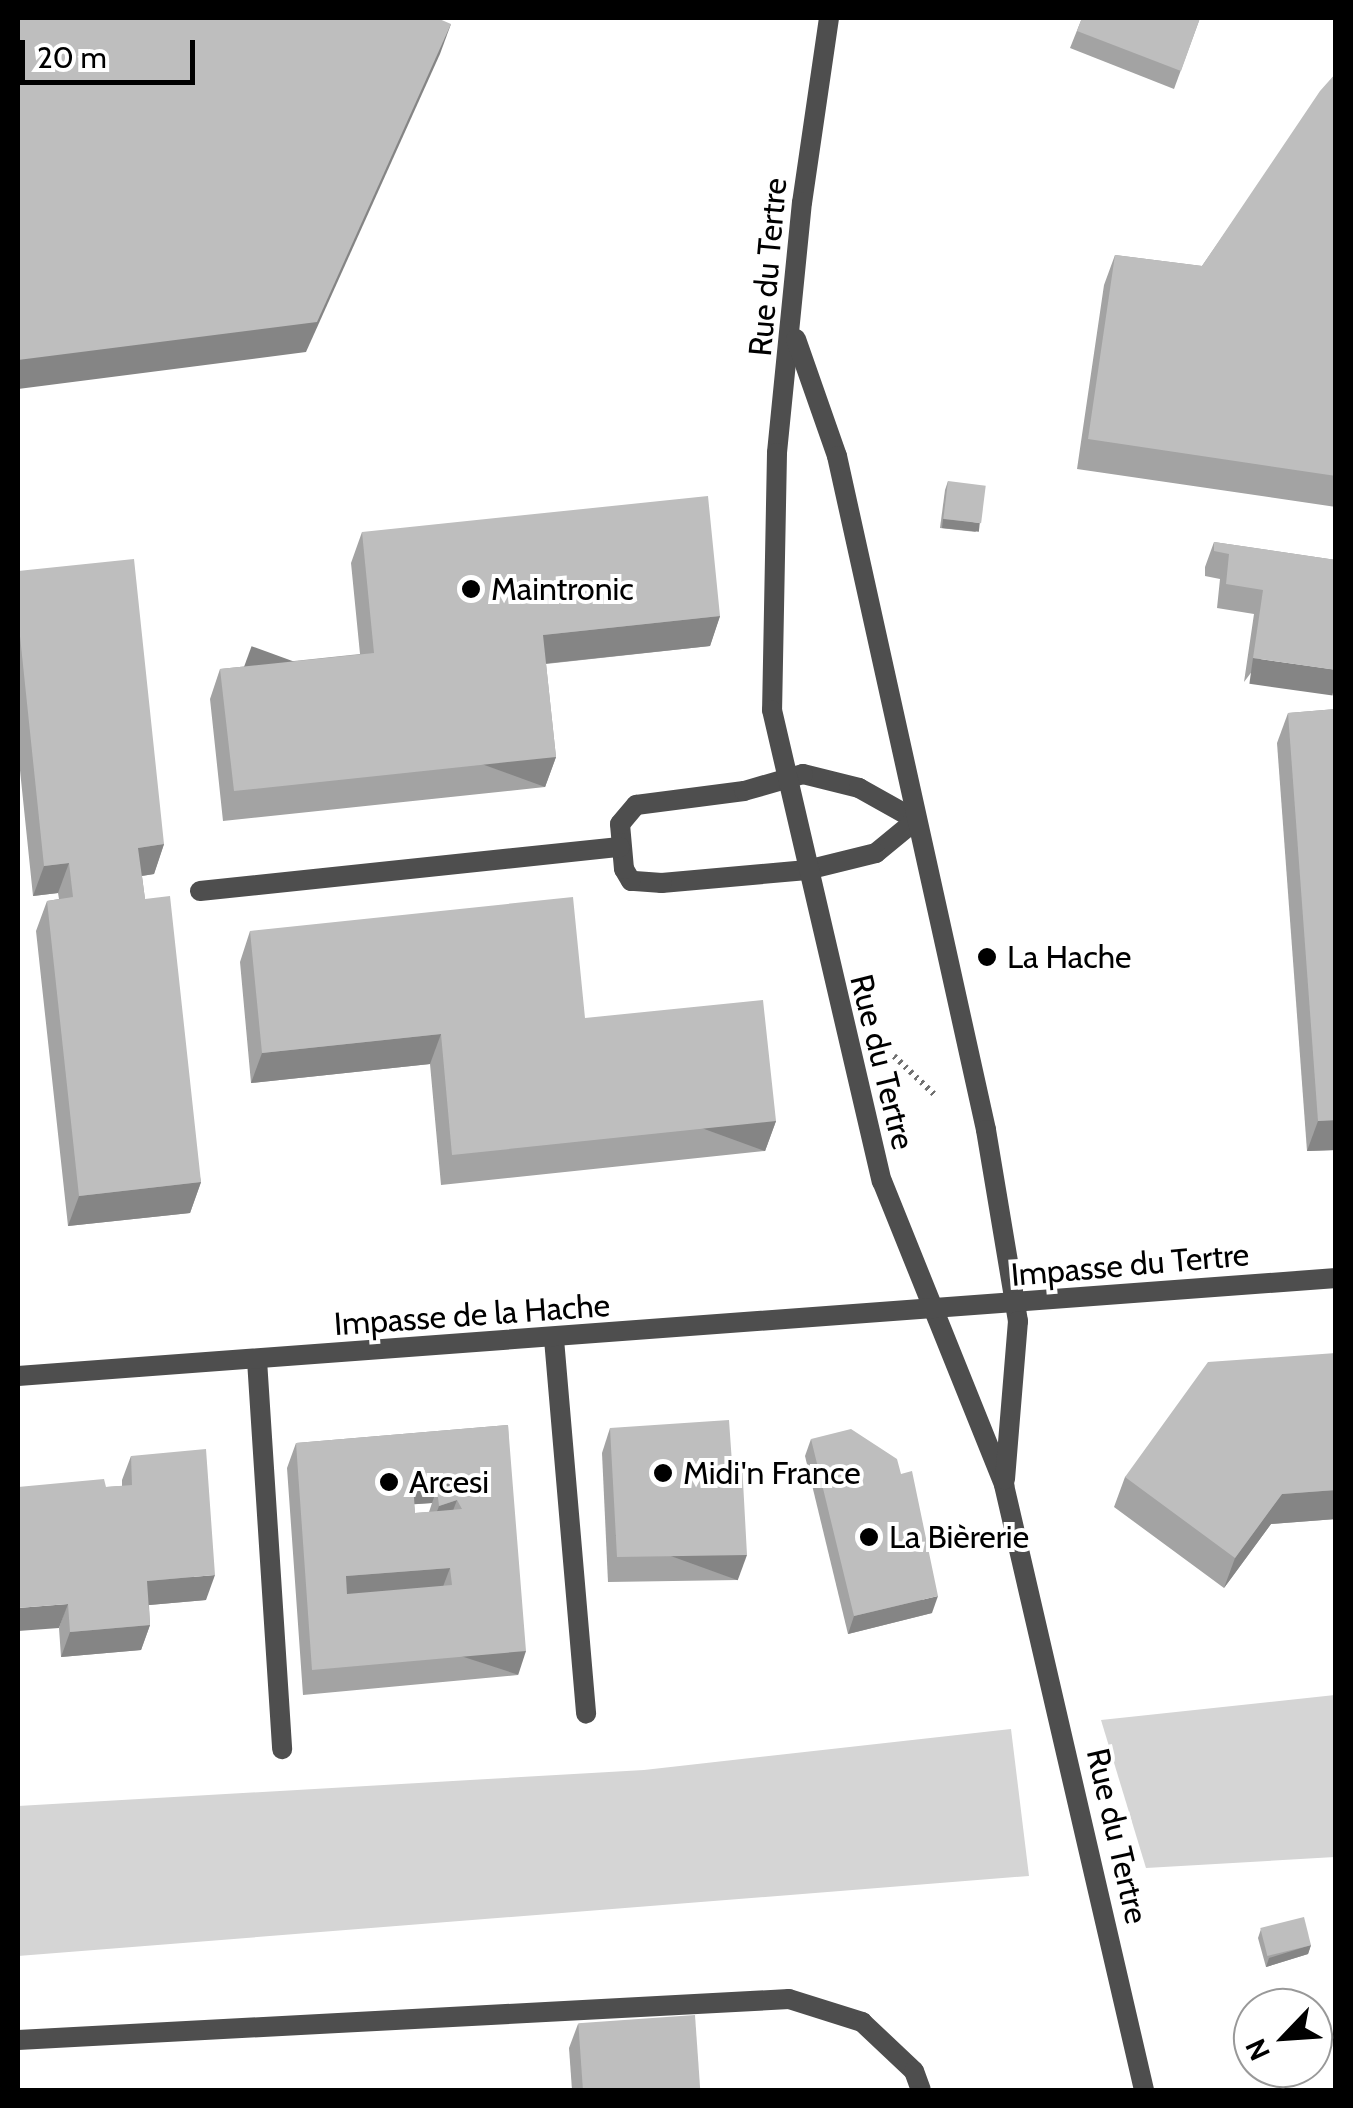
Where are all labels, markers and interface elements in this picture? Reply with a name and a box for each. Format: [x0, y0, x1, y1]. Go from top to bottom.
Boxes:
scale bar [25, 20, 200, 82]
text: 20 m [37, 39, 107, 76]
street label: Rue du Tertre [741, 176, 795, 358]
place label: Maintronic [491, 570, 634, 608]
marker: Maintronic [460, 578, 482, 600]
place label: La Hache [1007, 938, 1131, 976]
marker: La Hache [976, 946, 998, 968]
street label: Rue du Tertre [842, 971, 922, 1153]
street label: Impasse du Tertre [1009, 1235, 1251, 1295]
street label: Impasse de la Hache [333, 1286, 611, 1344]
place label: Midi'n France [683, 1454, 861, 1492]
marker: Midi'n France [652, 1462, 674, 1484]
place label: Arcesi [409, 1463, 489, 1501]
marker: Arcesi [378, 1471, 400, 1493]
place label: La Bièrerie [889, 1518, 1029, 1556]
marker: La Bièrerie [858, 1526, 880, 1548]
street label: Rue du Tertre [1078, 1745, 1156, 1927]
north arrow [1233, 1988, 1333, 2088]
text: N [1238, 2034, 1277, 2066]

